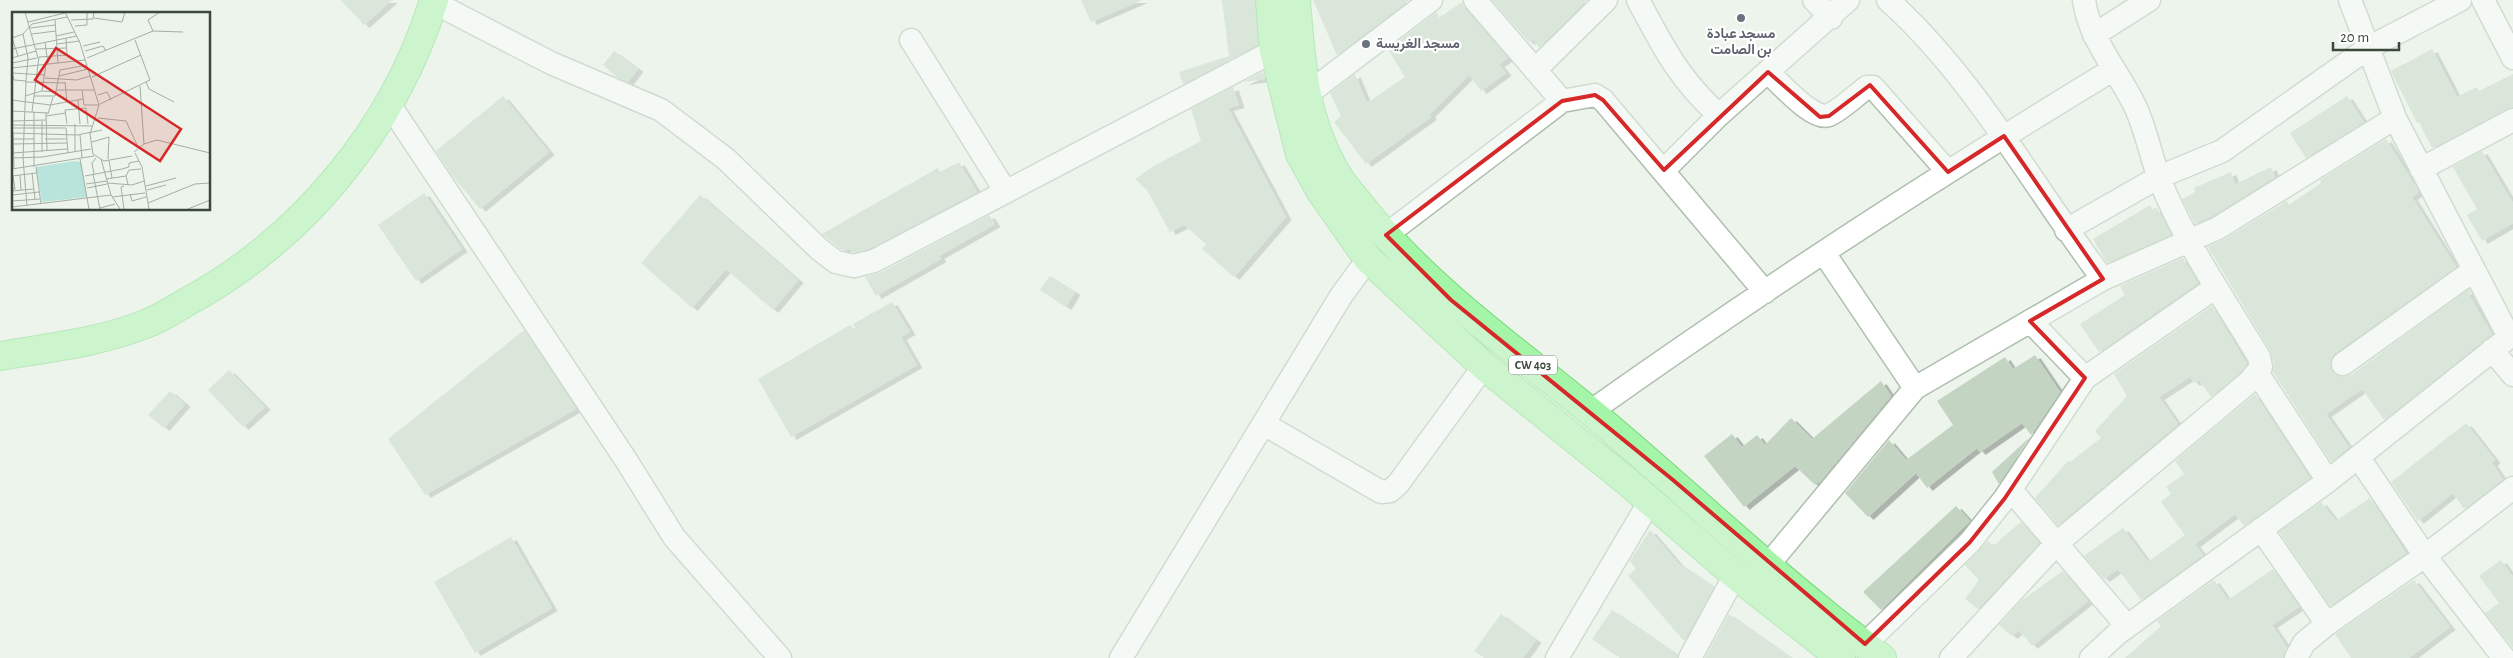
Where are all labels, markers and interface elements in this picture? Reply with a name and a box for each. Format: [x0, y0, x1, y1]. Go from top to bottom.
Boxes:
inset map [12, 12, 210, 210]
marker: مسجد عبادة بن الصامت [1735, 12, 1747, 24]
scale bar [2333, 20, 2399, 52]
place label: مسجد عبادة بن الصامت [1707, 27, 1776, 58]
text: 20 m [2340, 30, 2369, 45]
place label: مسجد الغريسة [1376, 37, 1460, 52]
marker: مسجد الغريسة [1360, 38, 1372, 50]
road number: CW 403 [1509, 356, 1557, 374]

